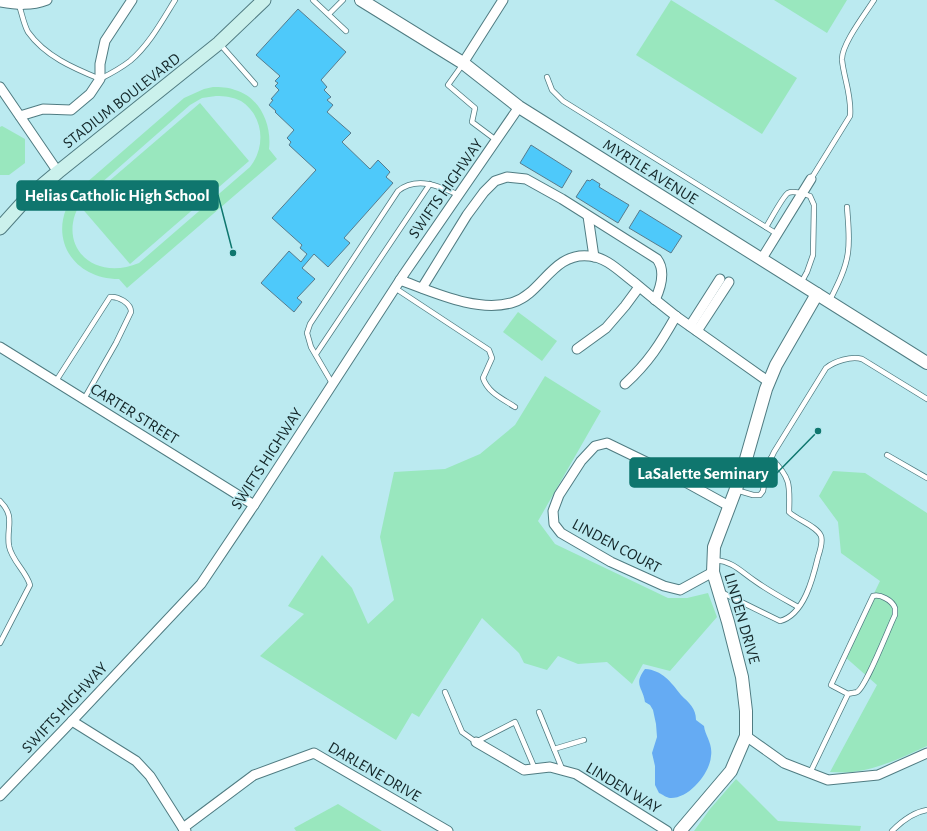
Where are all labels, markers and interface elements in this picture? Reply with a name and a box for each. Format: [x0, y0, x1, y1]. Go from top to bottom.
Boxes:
street label: STADIUM BOULEVARD [60, 50, 183, 151]
street label: SWIFTS HIGHWAY [406, 135, 486, 241]
street label: MYRTLE AVENUE [600, 136, 701, 208]
callout: Helias Catholic High School [17, 181, 218, 210]
text: Helias Catholic High School [24, 187, 210, 204]
street label: CARTER STREET [88, 381, 181, 447]
street label: SWIFTS HIGHWAY [228, 405, 306, 512]
callout: LaSalette Seminary [630, 458, 777, 487]
text: LaSalette Seminary [637, 465, 769, 483]
street label: LINDEN COURT [569, 516, 664, 576]
street label: LINDEN DRIVE [721, 571, 763, 666]
street label: SWIFTS HIGHWAY [19, 659, 111, 756]
street label: DARLENE DRIVE [326, 739, 424, 805]
street label: LINDEN WAY [583, 759, 664, 817]

